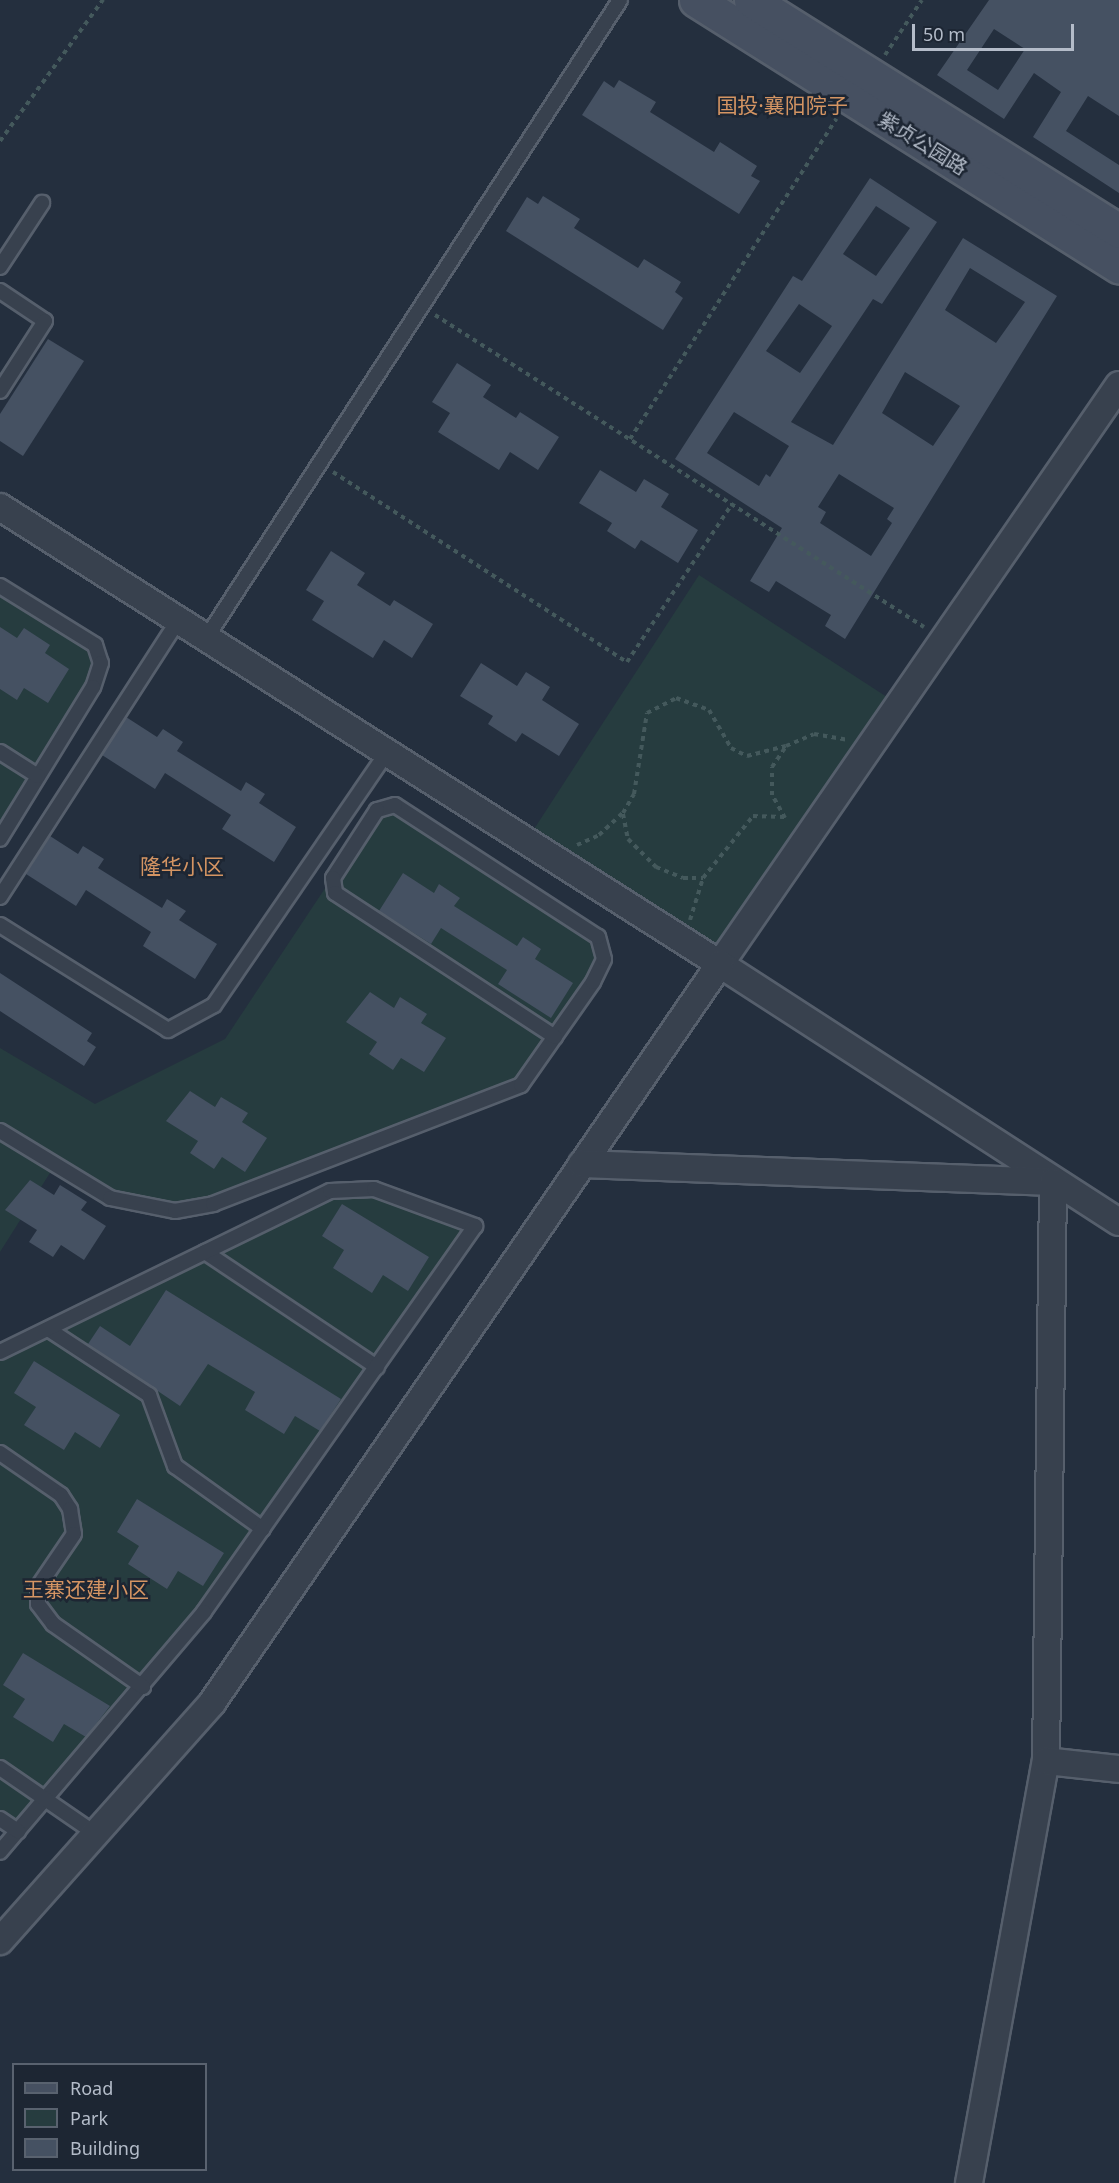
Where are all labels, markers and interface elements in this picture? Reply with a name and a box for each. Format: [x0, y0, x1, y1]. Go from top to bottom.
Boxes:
scale bar [915, 12, 1077, 50]
text: 50 m [923, 22, 965, 46]
district label: 国投·襄阳院子 [716, 92, 848, 118]
street label: 紫贞公园路 [874, 106, 972, 180]
district label: 隆华小区 [140, 853, 224, 879]
district label: 王寨还建小区 [23, 1576, 149, 1602]
legend [12, 2063, 207, 2171]
text: Road [70, 2076, 113, 2100]
text: Park [70, 2106, 108, 2130]
text: Building [70, 2136, 140, 2160]

